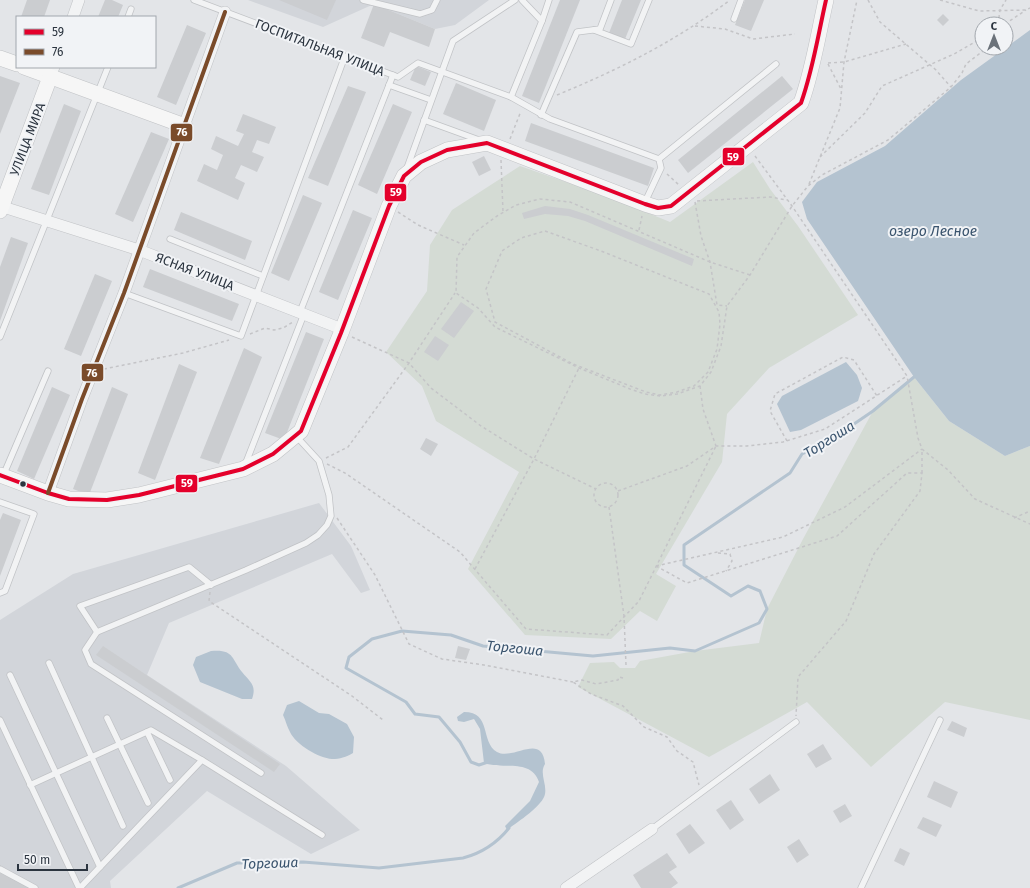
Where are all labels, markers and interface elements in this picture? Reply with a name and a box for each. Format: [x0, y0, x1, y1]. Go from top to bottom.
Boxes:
legend [16, 16, 156, 68]
street label: ГОСПИТАЛЬНАЯ УЛИЦА [253, 16, 387, 79]
north arrow [974, 16, 1014, 56]
text: С [991, 20, 998, 33]
text: 59 [52, 25, 64, 39]
text: 76 [52, 45, 63, 59]
street label: УЛИЦА МИРА [7, 100, 48, 178]
line badge: 76 [170, 123, 193, 142]
text: 76 [176, 126, 188, 139]
line badge: 59 [722, 147, 745, 166]
text: 59 [727, 151, 739, 164]
line badge: 59 [384, 183, 407, 202]
text: 59 [390, 186, 402, 199]
water label: озеро Лесное [889, 223, 977, 240]
street label: ЯСНАЯ УЛИЦА [153, 250, 237, 294]
line badge: 76 [81, 363, 104, 382]
text: 76 [86, 367, 98, 380]
water label: Торгоша [801, 417, 858, 462]
line badge: 59 [175, 474, 198, 493]
text: 59 [181, 477, 193, 490]
unlabelled marker [18, 479, 28, 489]
water label: Торгоша [486, 637, 544, 660]
scale bar [18, 846, 87, 872]
text: 50 m [24, 853, 50, 867]
water label: Торгоша [241, 854, 299, 873]

